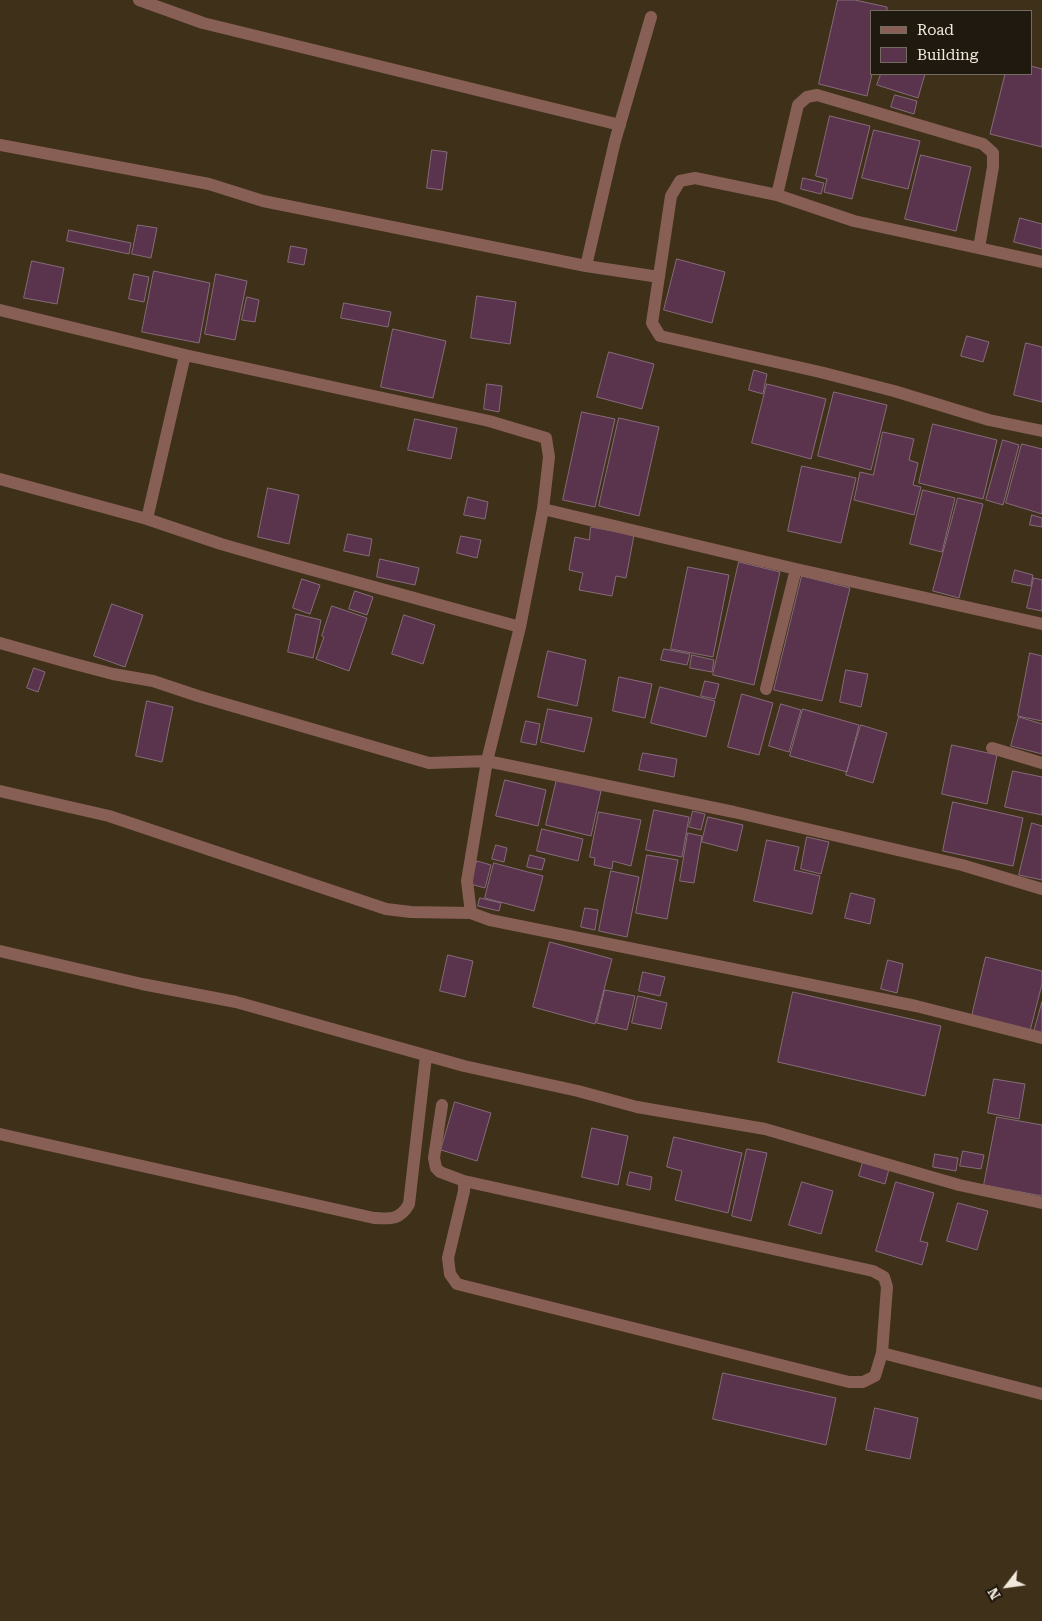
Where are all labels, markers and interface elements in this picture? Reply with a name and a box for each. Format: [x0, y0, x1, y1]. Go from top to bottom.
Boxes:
legend [870, 10, 1032, 75]
text: Road [917, 21, 954, 39]
text: Building [917, 46, 978, 64]
north arrow [982, 1561, 1032, 1611]
text: N [984, 1585, 1004, 1602]

